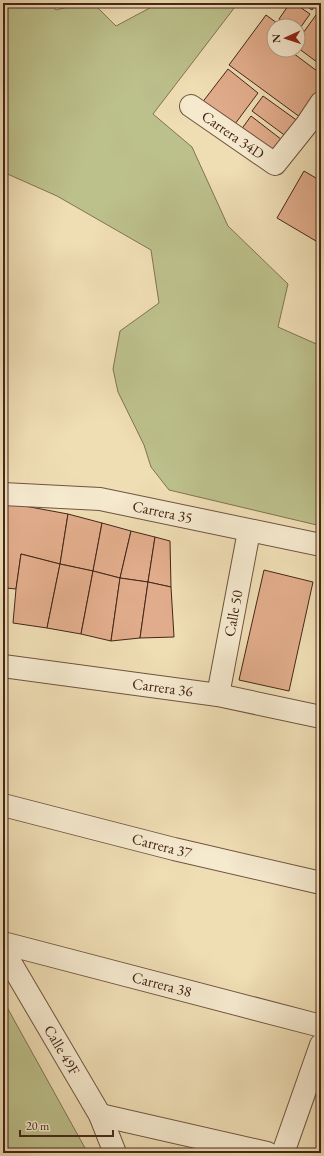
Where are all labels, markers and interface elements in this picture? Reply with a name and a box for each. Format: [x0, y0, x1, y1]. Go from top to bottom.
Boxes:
north arrow [266, 18, 306, 58]
text: N [269, 34, 283, 43]
street label: Carrera 34D [198, 106, 268, 163]
street label: Carrera 35 [131, 496, 194, 527]
street label: Calle 50 [219, 588, 247, 638]
street label: Carrera 36 [131, 674, 194, 701]
street label: Carrera 37 [130, 829, 194, 862]
street label: Carrera 38 [130, 967, 194, 1001]
street label: Calle 49F [40, 1021, 84, 1078]
scale bar [20, 1112, 113, 1138]
text: 20 m [26, 1118, 50, 1134]

